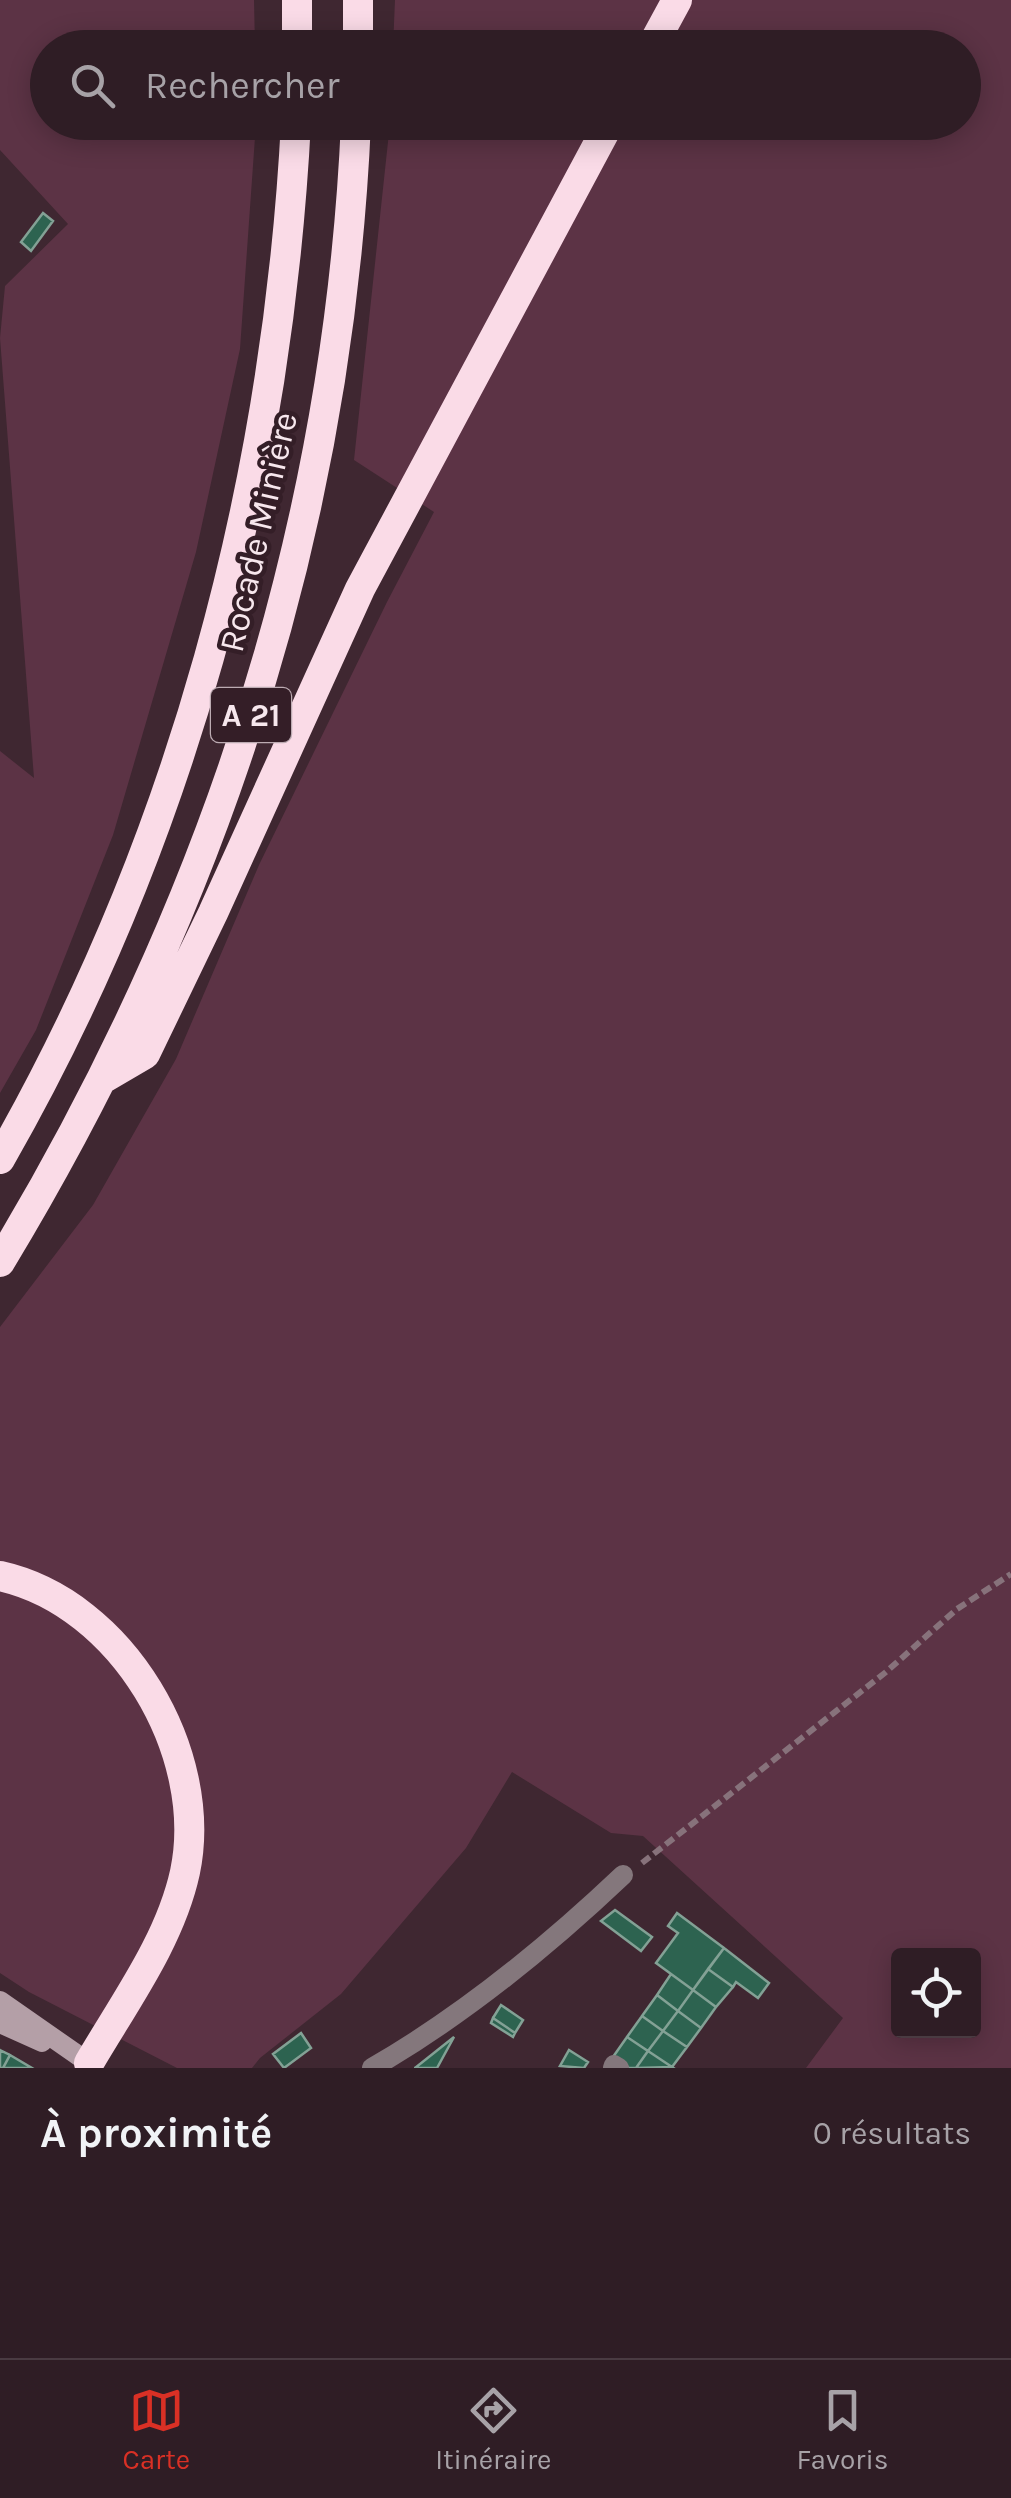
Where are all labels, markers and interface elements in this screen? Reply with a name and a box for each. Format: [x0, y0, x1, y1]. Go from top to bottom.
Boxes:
search box [30, 30, 981, 140]
icon: search [65, 58, 120, 113]
text: Rechercher [145, 63, 339, 108]
street label: Rocade Minière [211, 408, 306, 656]
road number: A 21 [211, 688, 291, 742]
map controls [891, 1948, 981, 2038]
button: locate [891, 1948, 981, 2038]
text: À proximité [40, 2108, 272, 2158]
text: 0 résultats [813, 2115, 971, 2152]
tab: Carte [123, 2383, 190, 2476]
tab: Itinéraire [435, 2383, 552, 2476]
tab: Favoris [797, 2383, 888, 2476]

